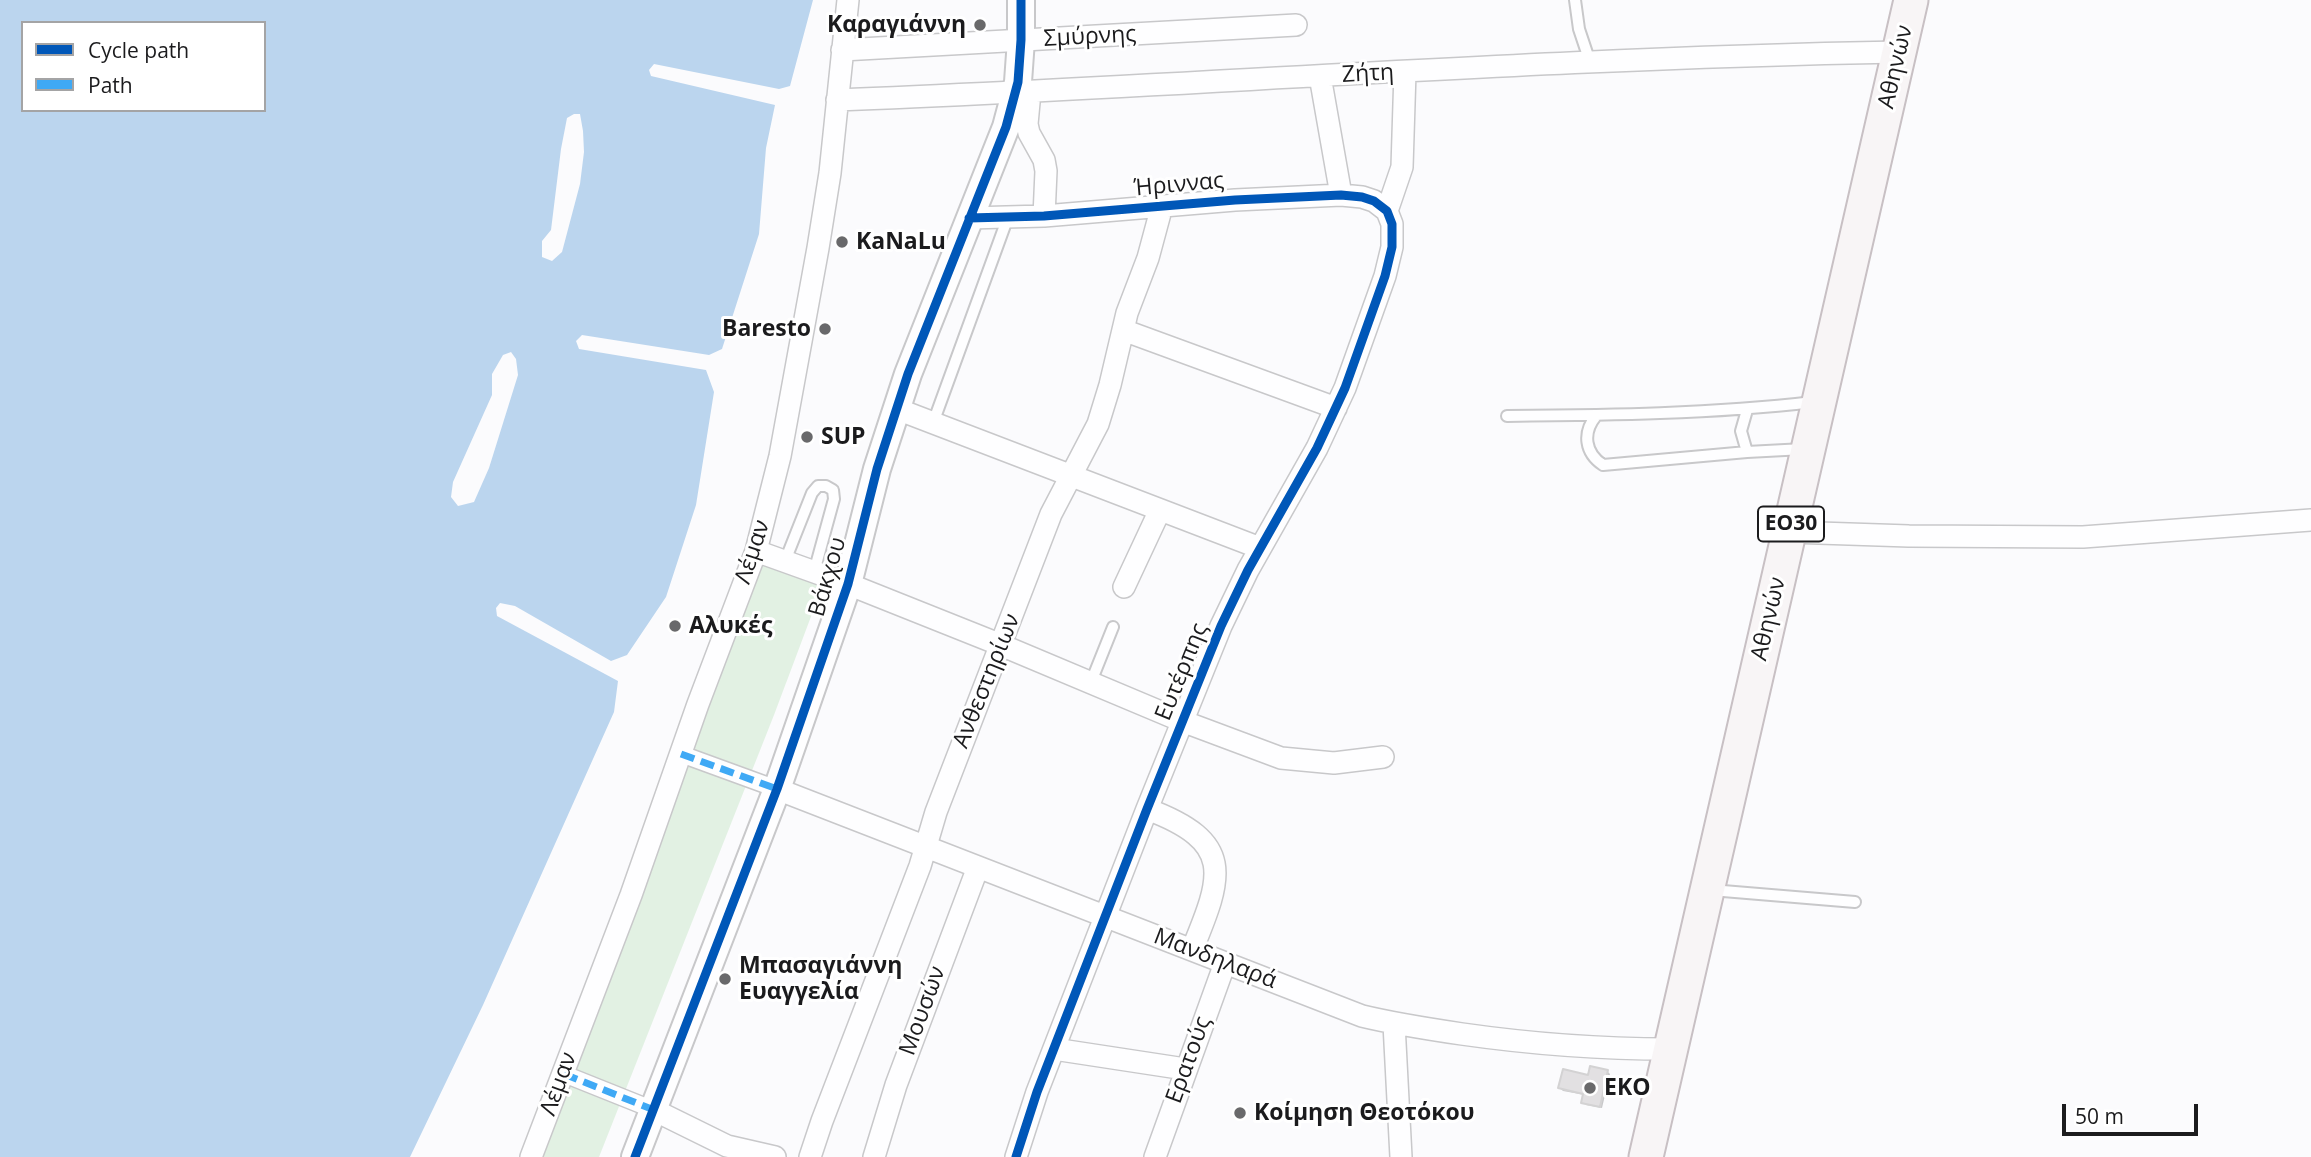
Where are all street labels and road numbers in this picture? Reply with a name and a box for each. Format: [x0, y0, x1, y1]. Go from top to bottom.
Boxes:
street label: Σμύρνης [1043, 21, 1137, 53]
street label: Αθηνών [1873, 23, 1919, 111]
street label: Ζήτη [1341, 59, 1395, 89]
street label: Ήριννας [1133, 167, 1225, 203]
road number: ΕΟ30 [1758, 506, 1824, 542]
street label: Λέμαν [730, 517, 776, 587]
street label: Βάκχου [804, 534, 852, 620]
street label: Αθηνών [1746, 575, 1792, 663]
street label: Ανθεστηρίων [948, 610, 1026, 752]
street label: Ευτέρπης [1150, 619, 1214, 725]
street label: Μανδηλαρά [1150, 923, 1280, 995]
street label: Μουσών [894, 963, 952, 1059]
street label: Ερατούς [1161, 1013, 1217, 1107]
street label: Λέμαν [535, 1048, 583, 1120]

